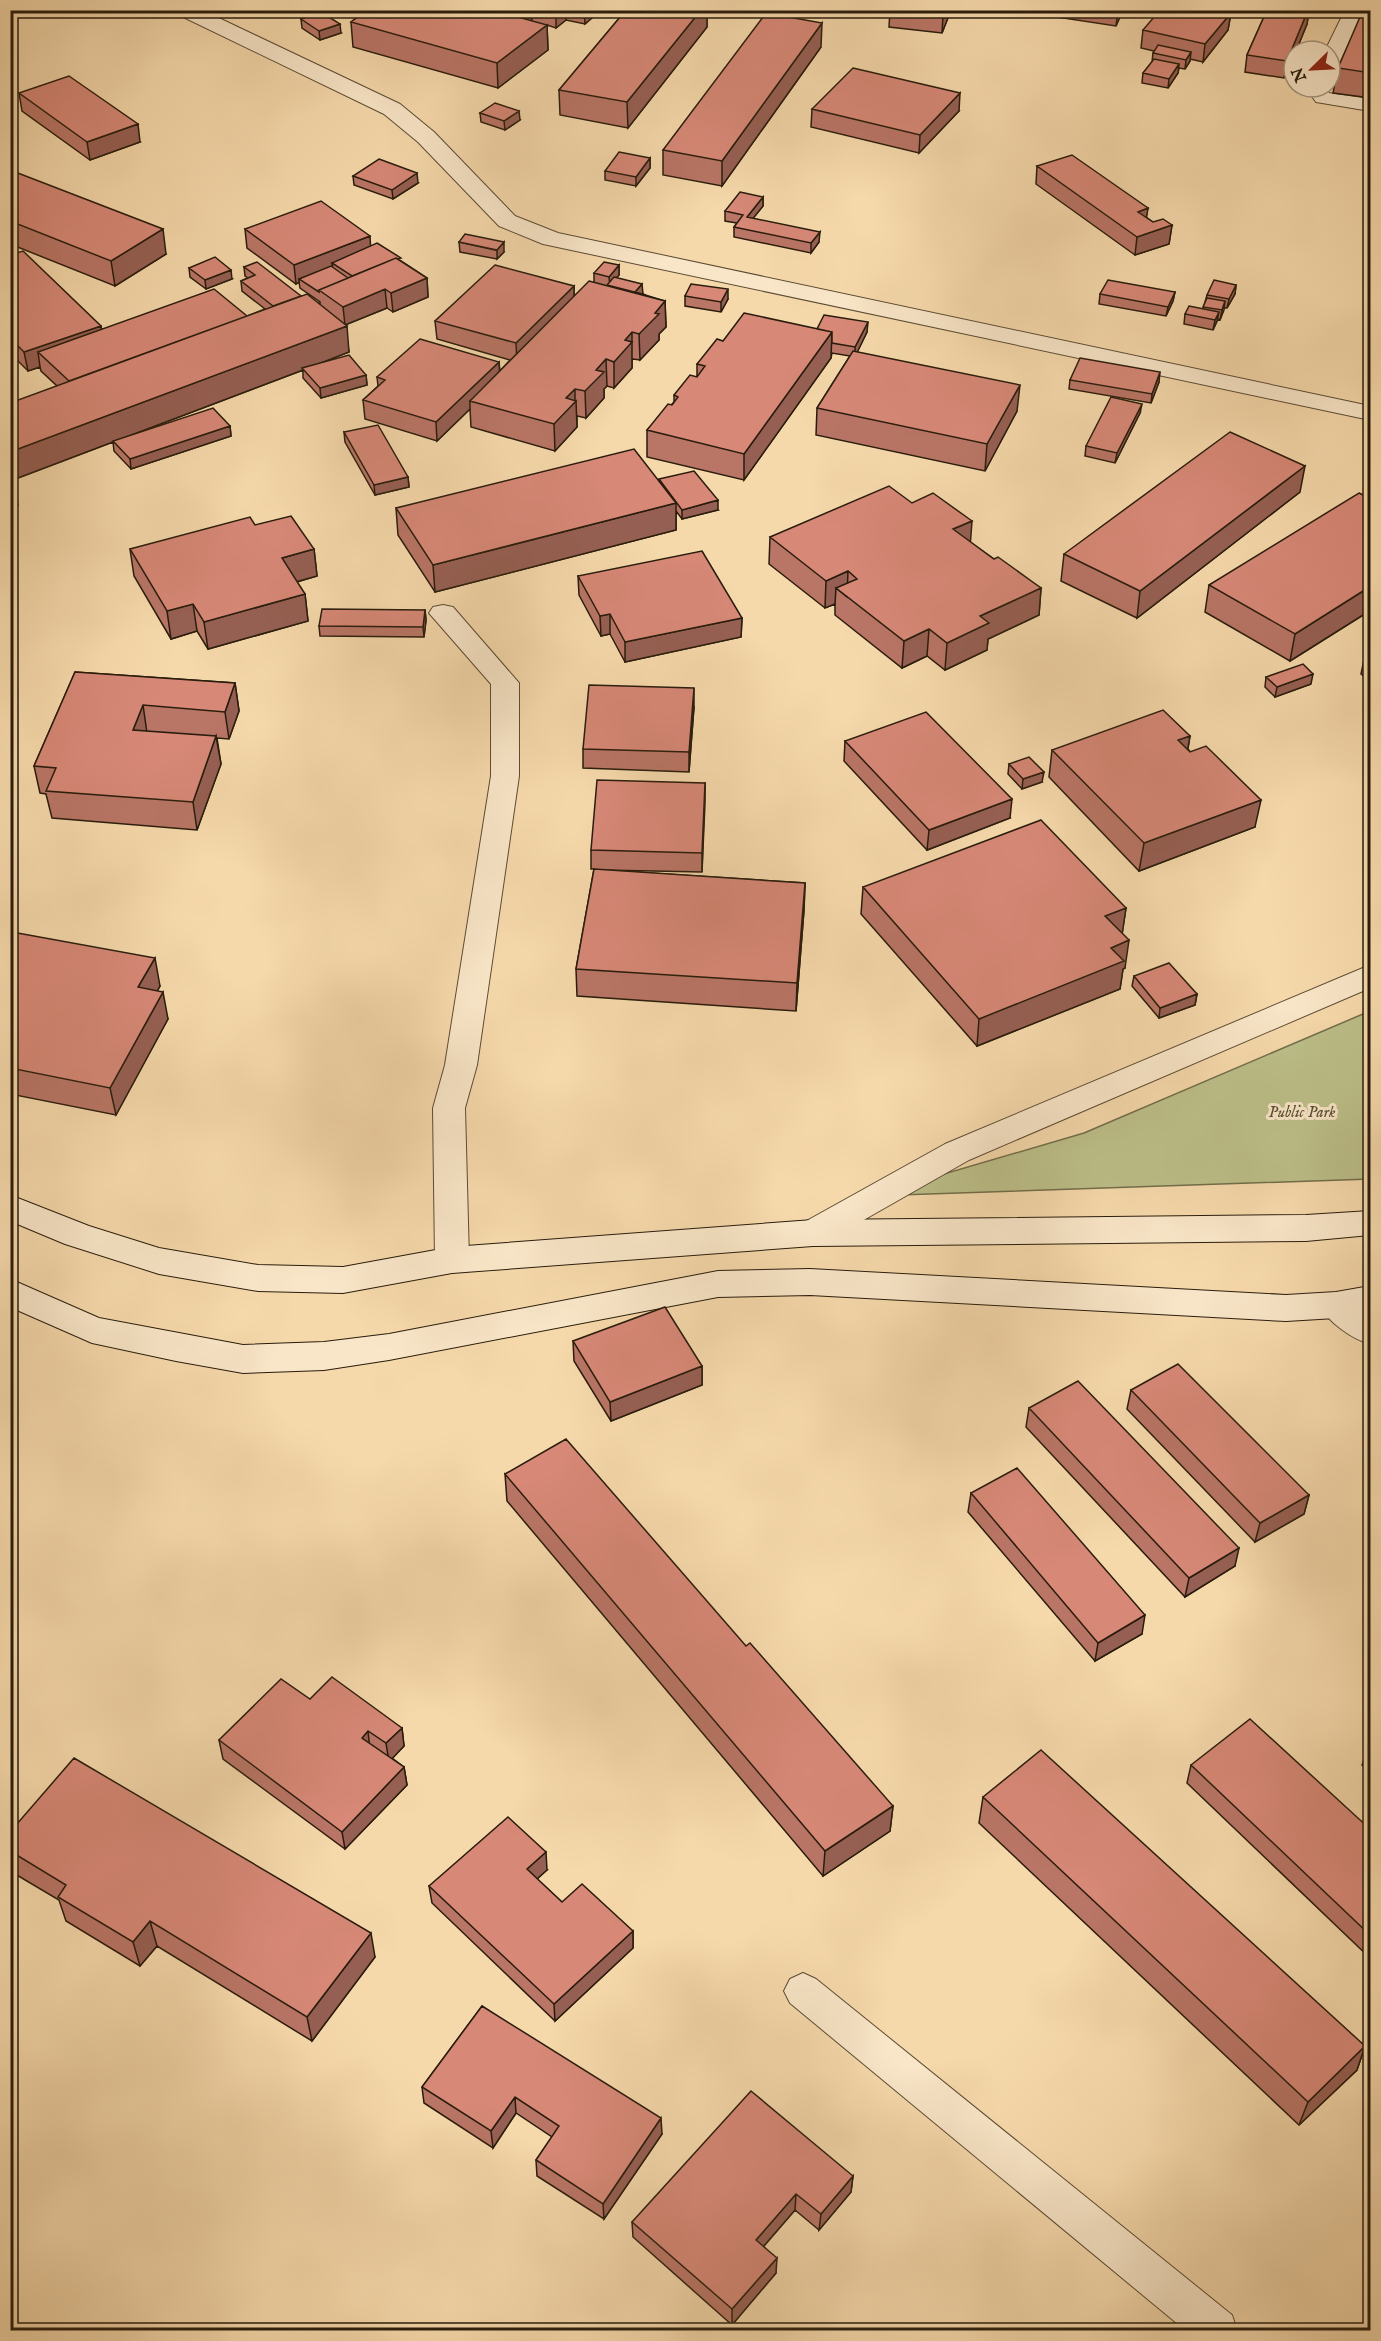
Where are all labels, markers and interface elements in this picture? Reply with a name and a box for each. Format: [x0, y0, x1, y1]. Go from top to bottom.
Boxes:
north arrow [1282, 39, 1342, 99]
text: N [1288, 64, 1312, 86]
park label: Public Park [1269, 1103, 1336, 1123]

